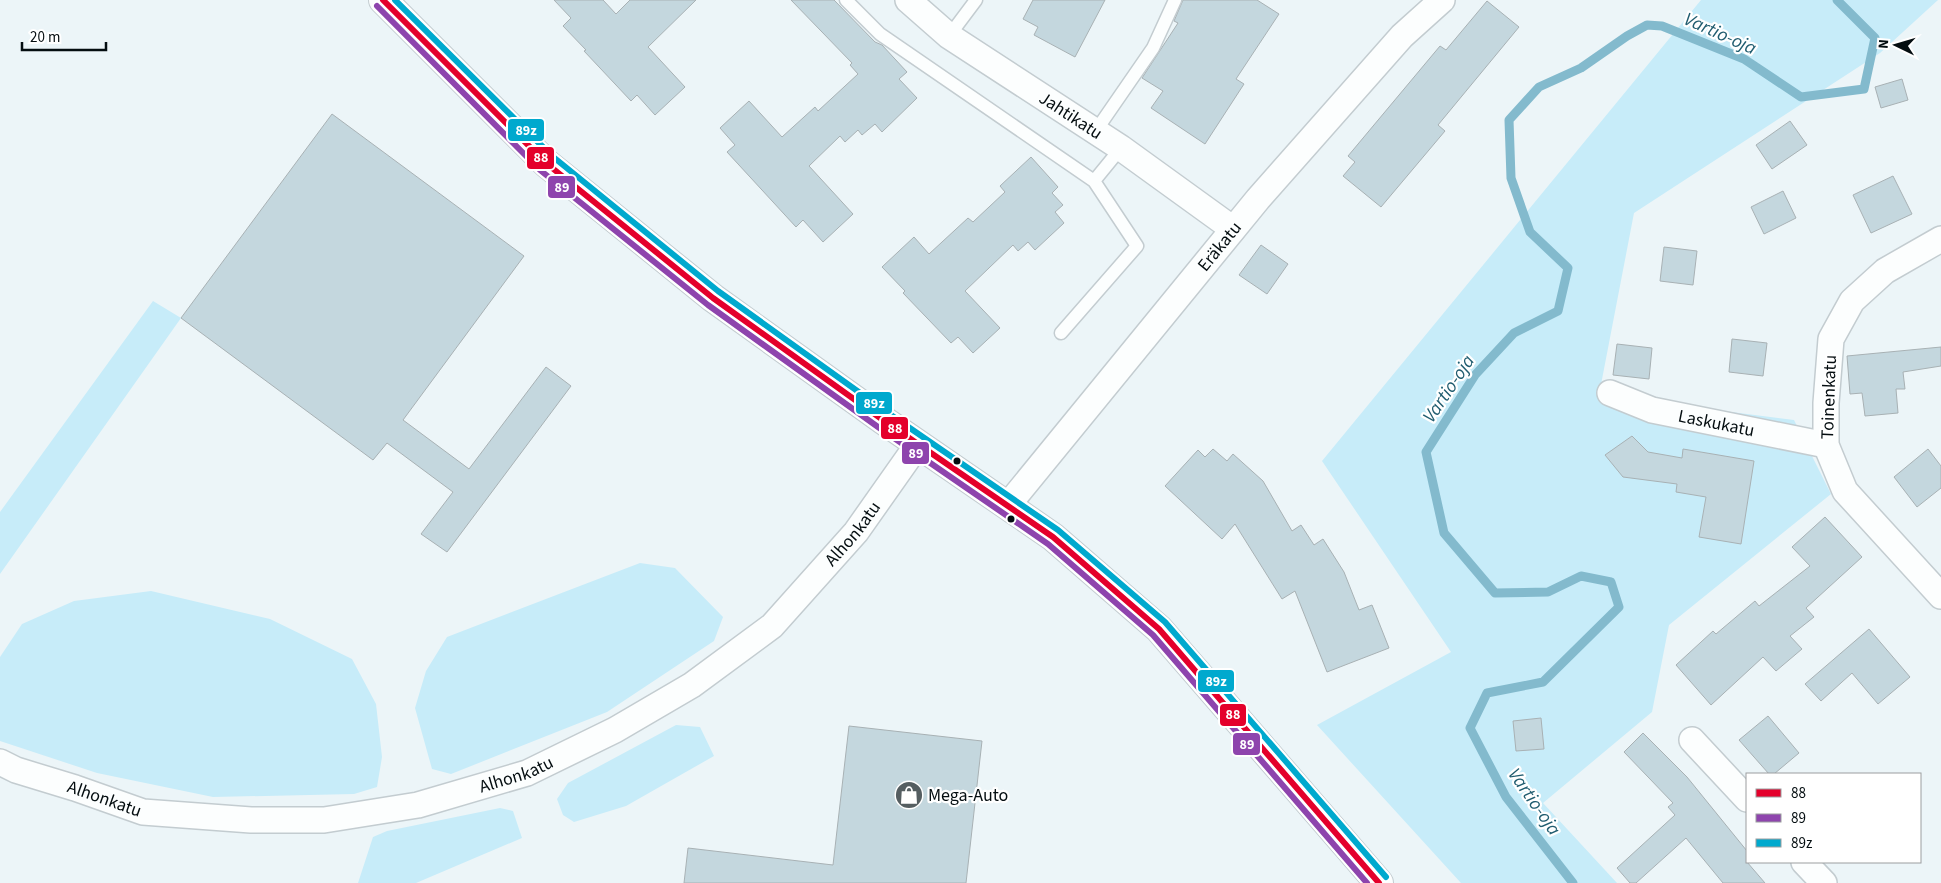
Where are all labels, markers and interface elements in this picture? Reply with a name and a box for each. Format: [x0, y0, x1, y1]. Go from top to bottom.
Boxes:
water label: Vartio-oja [1680, 6, 1760, 62]
scale bar [22, 20, 106, 52]
north arrow [1871, 20, 1921, 70]
text: 20 m [30, 27, 60, 48]
text: N [1874, 38, 1894, 49]
street label: Jahtikatu [1034, 85, 1108, 145]
line badge: 89z [507, 118, 545, 142]
text: 89z [515, 121, 537, 141]
line badge: 88 [526, 146, 555, 170]
text: 88 [534, 148, 548, 168]
line badge: 89 [547, 175, 576, 199]
text: 89 [555, 178, 569, 198]
street label: Eräkatu [1191, 216, 1247, 277]
water label: Vartio-oja [1416, 350, 1482, 428]
street label: Toinenkatu [1815, 354, 1843, 440]
line badge: 89z [855, 391, 893, 415]
text: 89z [863, 394, 885, 414]
street label: Laskukatu [1676, 403, 1757, 443]
line badge: 88 [880, 416, 909, 440]
text: 88 [888, 419, 902, 439]
line badge: 89 [901, 441, 930, 465]
text: 89 [909, 444, 923, 464]
unlabelled marker [952, 456, 962, 466]
street label: Alhonkatu [819, 496, 887, 572]
unlabelled marker [1006, 514, 1016, 524]
line badge: 89z [1197, 669, 1235, 693]
text: 89z [1205, 672, 1227, 692]
line badge: 88 [1219, 703, 1247, 727]
text: 88 [1226, 705, 1240, 725]
line badge: 89 [1232, 732, 1261, 756]
text: 89 [1240, 735, 1254, 755]
street label: Alhonkatu [476, 750, 558, 799]
water label: Vartio-oja [1501, 763, 1567, 841]
legend [1746, 773, 1921, 863]
street label: Alhonkatu [64, 774, 145, 823]
shop icon: Mega-Auto [894, 780, 924, 810]
place label: Mega-Auto [928, 783, 1008, 808]
text: 88 [1791, 783, 1806, 804]
text: 89 [1791, 808, 1806, 829]
text: 89z [1791, 833, 1812, 854]

